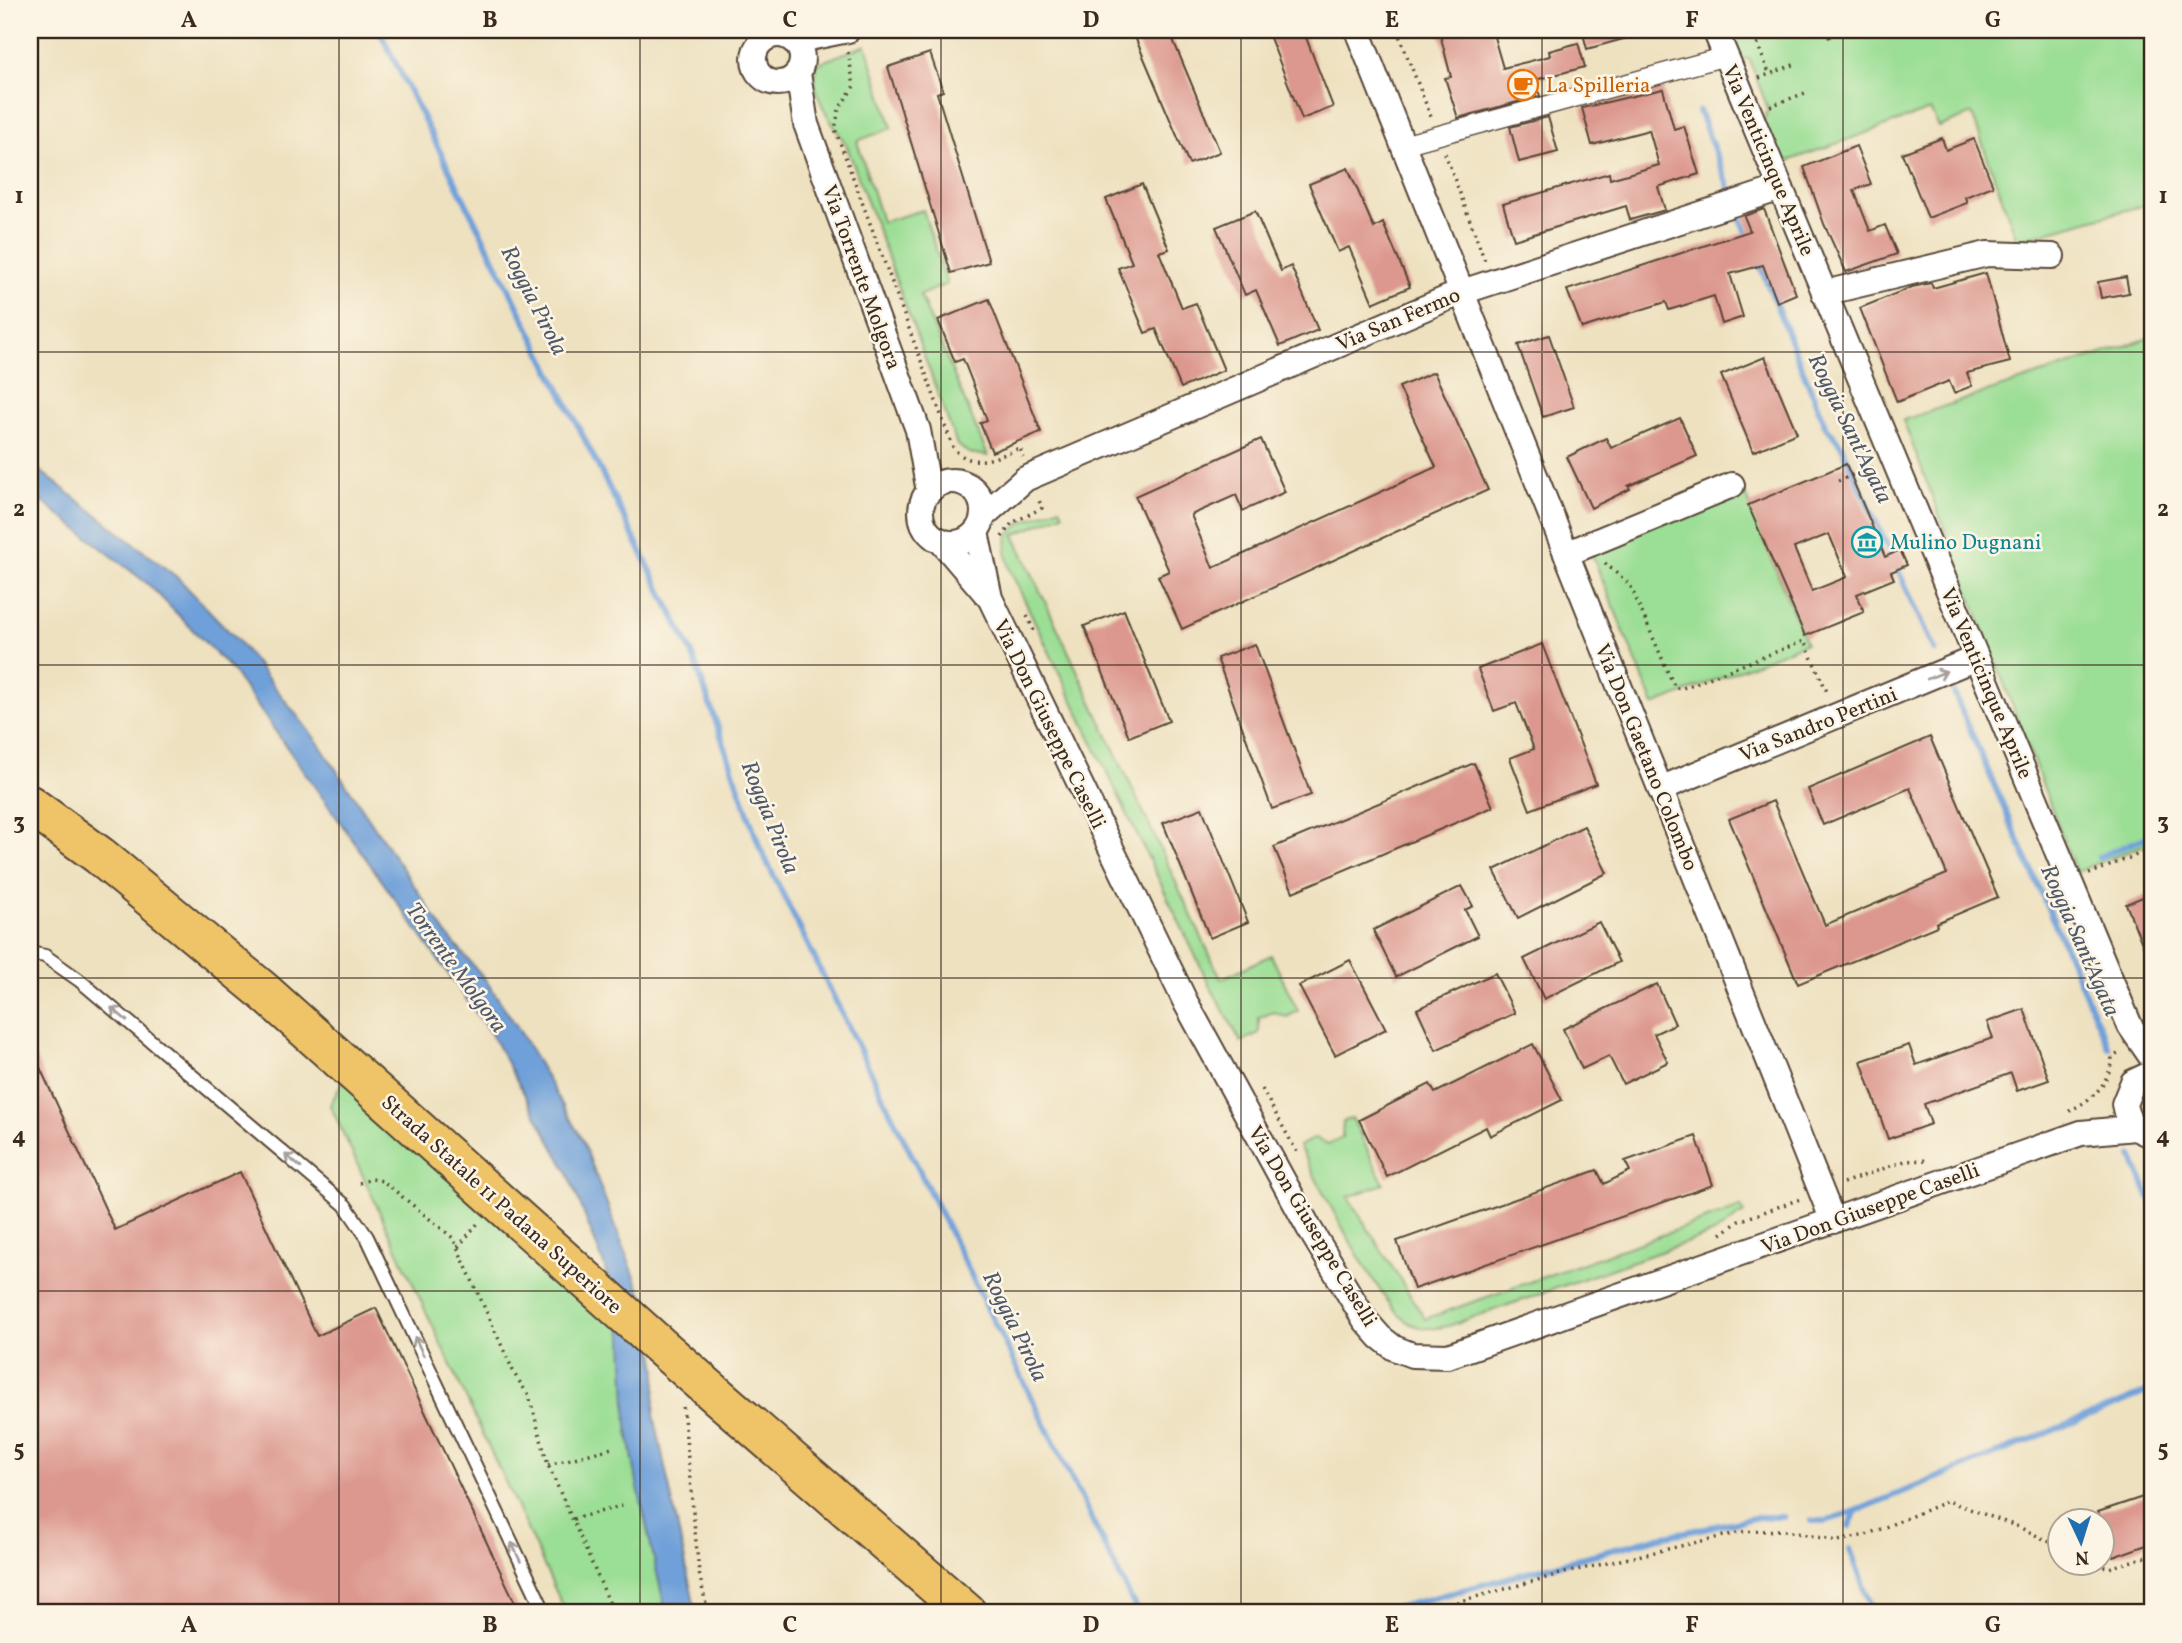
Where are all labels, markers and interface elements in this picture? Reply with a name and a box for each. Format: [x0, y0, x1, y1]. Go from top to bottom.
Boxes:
text: A [181, 5, 197, 37]
text: B [482, 5, 498, 37]
text: C [783, 5, 797, 37]
text: D [1083, 5, 1100, 37]
text: E [1385, 5, 1399, 37]
text: F [1685, 5, 1699, 37]
text: G [1985, 5, 2001, 37]
street label: Via Venticinque Aprile [1714, 60, 1821, 261]
cafe icon: La Spilleria [1506, 68, 1540, 102]
place label: La Spilleria [1546, 72, 1650, 101]
text: 1 [14, 181, 24, 213]
street label: Via Torrente Molgora [814, 181, 908, 374]
text: 1 [2158, 181, 2168, 213]
water label: Roggia Pirola [492, 240, 575, 362]
street label: Via San Fermo [1332, 281, 1465, 360]
water label: Roggia Sant'Agata [1799, 348, 1899, 510]
text: 2 [13, 494, 25, 526]
text: 2 [2157, 494, 2169, 526]
museum icon: Mulino Dugnani [1850, 525, 1884, 559]
place label: Mulino Dugnani [1890, 529, 2041, 558]
street label: Via Venticinque Aprile [1932, 583, 2039, 784]
street label: Via Don Giuseppe Caselli [985, 615, 1112, 834]
street label: Via Don Gaetano Colombo [1587, 640, 1704, 875]
one-way arrow [1926, 668, 1948, 681]
street label: Via Sandro Pertini [1735, 680, 1902, 770]
water label: Roggia Pirola [732, 756, 806, 879]
text: 3 [13, 807, 25, 839]
text: 3 [2157, 807, 2169, 839]
water label: Roggia Sant'Agata [2031, 860, 2127, 1022]
water label: Torrente Molgora [397, 896, 514, 1040]
one-way arrow [111, 1006, 129, 1022]
street label: Strada Statale 11 Padana Superiore [374, 1089, 628, 1321]
text: 4 [12, 1121, 26, 1153]
street label: Via Don Giuseppe Caselli [1240, 1121, 1383, 1333]
text: 4 [2156, 1121, 2170, 1153]
one-way arrow [285, 1153, 303, 1169]
street label: Via Don Giuseppe Caselli [1757, 1156, 1984, 1262]
water label: Roggia Pirola [974, 1266, 1055, 1388]
one-way arrow [411, 1336, 425, 1357]
text: 5 [13, 1434, 25, 1466]
text: 5 [2157, 1434, 2169, 1466]
north arrow [2046, 1506, 2116, 1576]
one-way arrow [508, 1541, 521, 1562]
text: N [2074, 1544, 2090, 1570]
text: A [181, 1610, 197, 1642]
text: B [482, 1610, 498, 1642]
text: C [783, 1610, 797, 1642]
text: D [1083, 1610, 1100, 1642]
text: E [1385, 1610, 1399, 1642]
text: F [1685, 1610, 1699, 1642]
text: G [1985, 1610, 2001, 1642]

